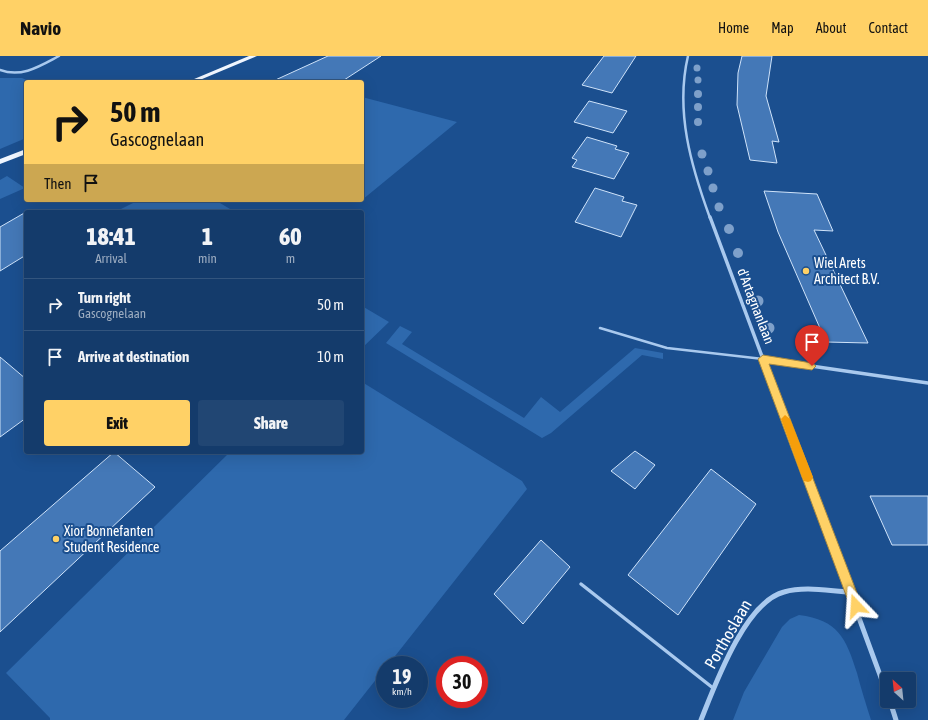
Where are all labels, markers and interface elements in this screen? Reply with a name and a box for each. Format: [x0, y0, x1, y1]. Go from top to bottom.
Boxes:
text: Navio [20, 17, 61, 39]
text: Home [718, 20, 749, 36]
text: Map [771, 20, 794, 36]
text: About [816, 20, 847, 36]
text: Contact [869, 20, 908, 36]
icon: right [44, 96, 96, 148]
text: 50 m [110, 96, 160, 128]
text: Gascognelaan [110, 129, 204, 150]
icon: arrive [80, 172, 102, 194]
text: Then [44, 175, 72, 192]
text: 18:41 [86, 223, 136, 250]
text: 1 [202, 223, 213, 250]
text: 60 [279, 223, 302, 250]
text: Arrival [95, 251, 127, 266]
text: min [198, 251, 217, 266]
text: m [286, 251, 295, 266]
place label: Wiel Arets Architect B.V. [814, 255, 879, 287]
street label: d'Artagnanlaan [734, 266, 778, 346]
marker: Wiel Arets Architect B.V. [801, 266, 811, 276]
text: Turn right [78, 289, 131, 306]
icon: right [44, 294, 66, 316]
text: 50 m [317, 296, 344, 313]
text: Gascognelaan [78, 306, 146, 321]
pin [795, 325, 829, 366]
icon: arrive [801, 331, 823, 353]
icon: arrive [44, 346, 66, 368]
text: Arrive at destination [78, 348, 189, 365]
text: 10 m [317, 348, 344, 365]
button: Exit [44, 400, 190, 446]
button: Share [198, 400, 344, 446]
place label: Xior Bonnefanten Student Residence [64, 523, 159, 555]
marker: Xior Bonnefanten Student Residence [51, 534, 61, 544]
position arrow [835, 585, 877, 627]
street label: Porthoslaan [700, 596, 756, 672]
speed limit sign: 30 [436, 656, 488, 708]
text: 19 [393, 665, 411, 688]
north arrow [880, 672, 916, 708]
map controls [880, 672, 916, 708]
text: km/h [392, 686, 412, 697]

